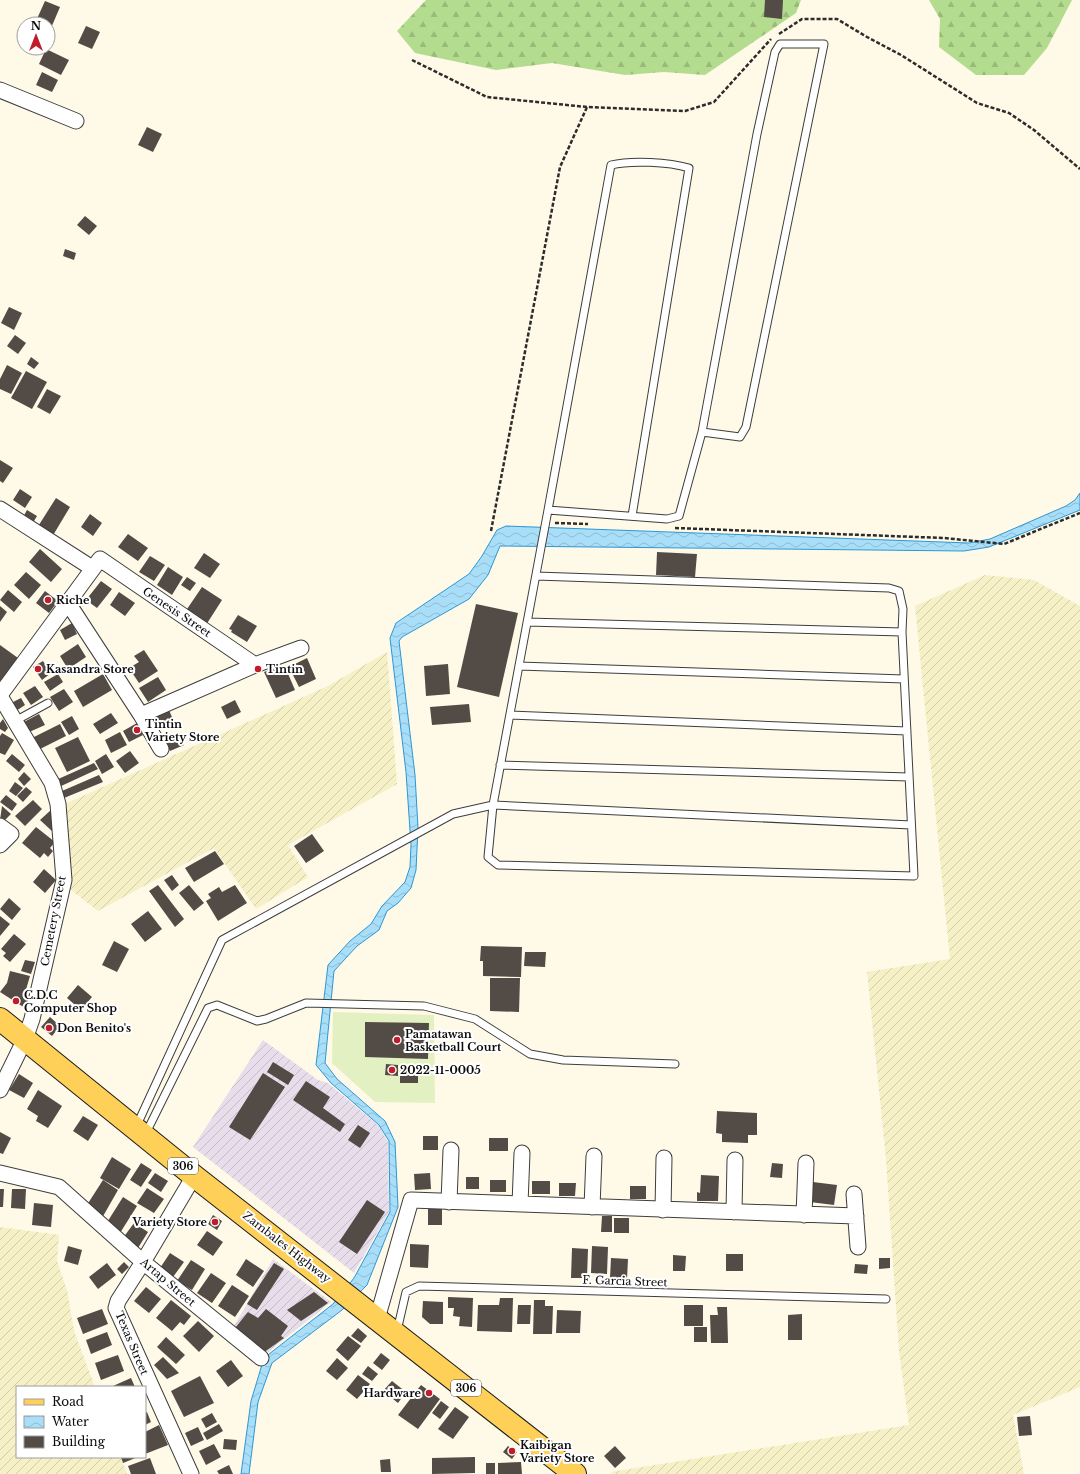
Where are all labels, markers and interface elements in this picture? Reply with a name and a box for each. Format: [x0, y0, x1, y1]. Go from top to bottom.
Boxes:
north arrow [16, 16, 56, 56]
text: N [31, 19, 42, 33]
street label: Genesis Street [140, 584, 215, 641]
place label: Riche [56, 593, 90, 607]
marker: Riche [43, 595, 53, 605]
place label: Kasandra Store [46, 662, 134, 676]
place label: Tintin [266, 662, 303, 676]
marker: Kasandra Store [33, 664, 43, 674]
marker: Tintin [253, 664, 263, 674]
place label: Tintin Variety Store [144, 717, 220, 744]
marker: Tintin Variety Store [132, 725, 142, 735]
street label: Cemetery Street [37, 874, 69, 967]
place label: C.D.C Computer Shop [24, 988, 117, 1015]
marker: C.D.C Computer Shop [11, 996, 21, 1006]
place label: Don Benito's [57, 1021, 131, 1035]
marker: Don Benito's [44, 1023, 54, 1033]
place label: Pamatawan Basketball Court [405, 1027, 502, 1054]
marker: Pamatawan Basketball Court [392, 1035, 402, 1045]
place label: 2022-11-0005 [400, 1063, 481, 1077]
marker: 2022-11-0005 [387, 1065, 397, 1075]
road number: 306 [168, 1158, 198, 1174]
street label: Zambales Highway [240, 1208, 334, 1286]
place label: Variety Store [132, 1215, 208, 1229]
marker: Variety Store [210, 1217, 220, 1227]
street label: Artap Street [137, 1254, 199, 1310]
street label: F. Garcia Street [582, 1273, 669, 1290]
street label: Texas Street [112, 1309, 152, 1378]
road number: 306 [451, 1380, 481, 1396]
legend [16, 1386, 146, 1458]
place label: Hardware [364, 1386, 422, 1400]
marker: Hardware [424, 1388, 434, 1398]
text: Road [52, 1394, 84, 1409]
text: Water [51, 1414, 89, 1429]
text: Building [52, 1434, 106, 1449]
place label: Kaibigan Variety Store [519, 1438, 595, 1465]
marker: Kaibigan Variety Store [507, 1446, 517, 1456]

